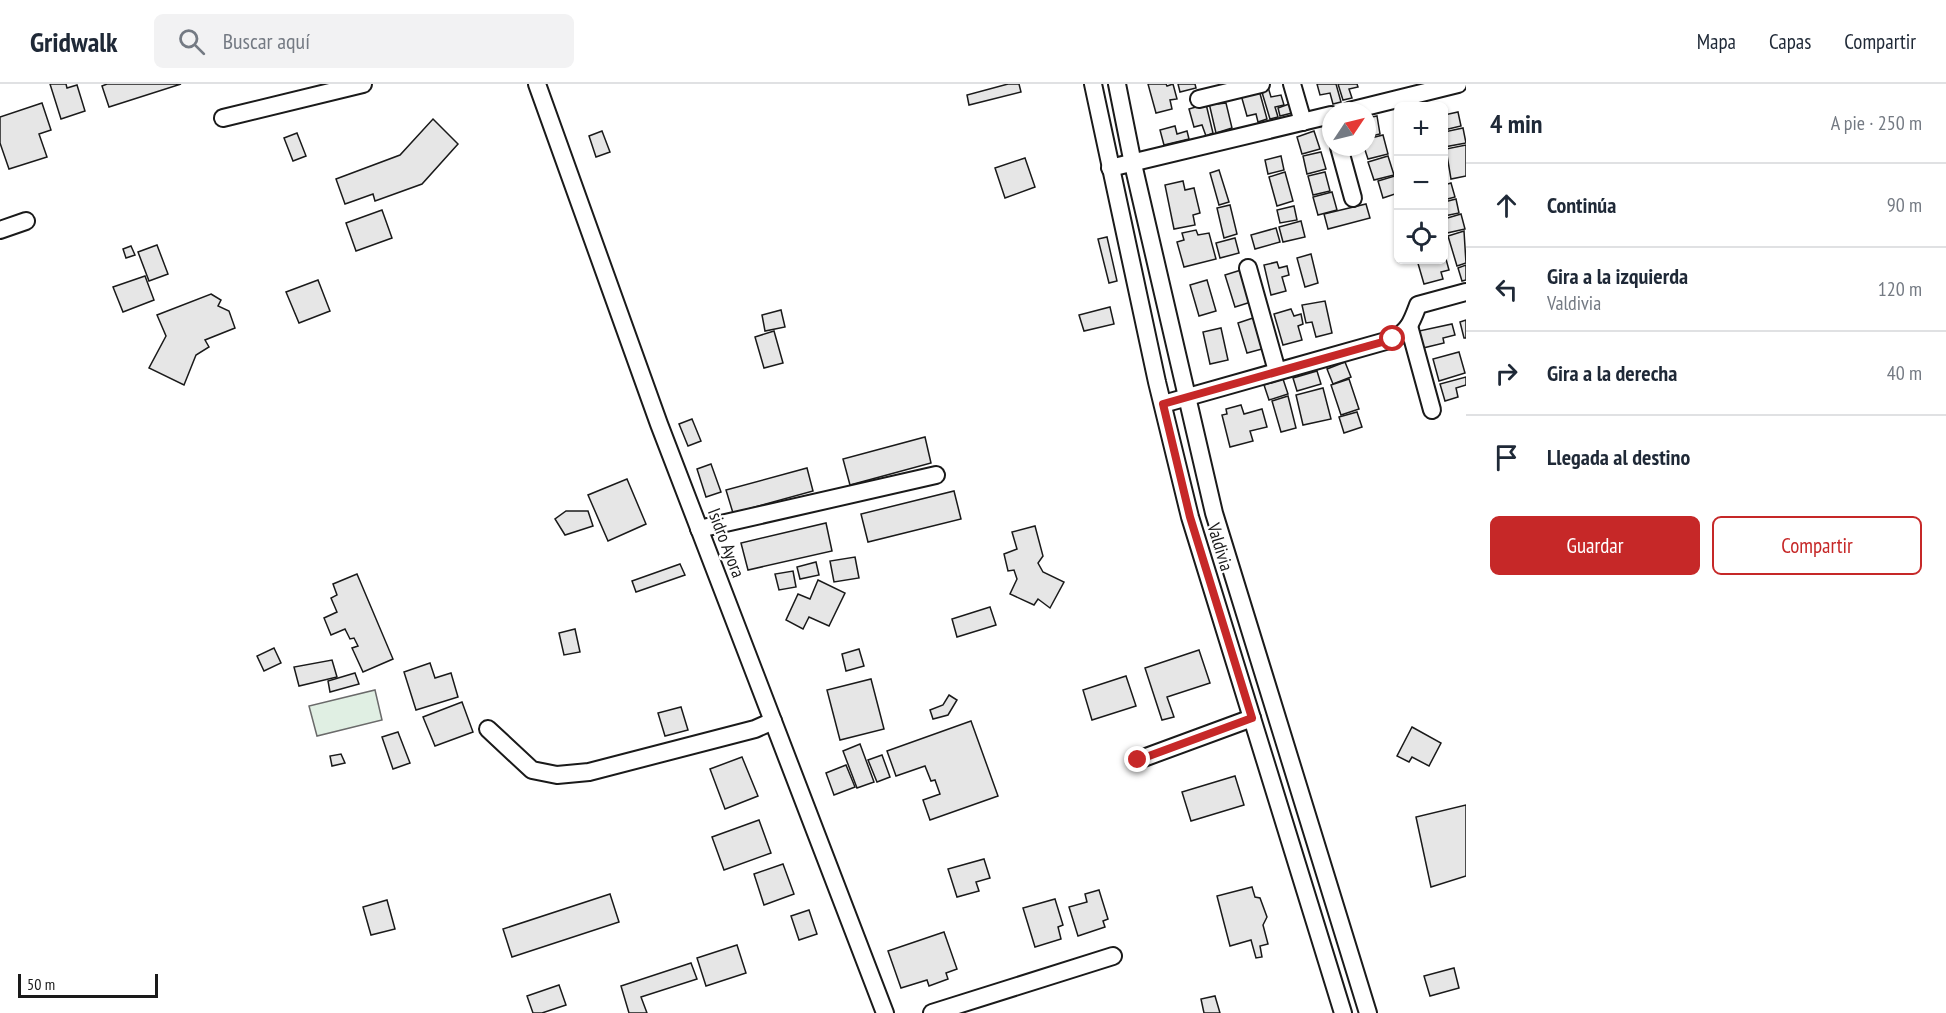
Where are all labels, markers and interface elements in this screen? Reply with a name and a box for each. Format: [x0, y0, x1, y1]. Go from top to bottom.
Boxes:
search box [154, 14, 574, 68]
text: Gridwalk [30, 23, 118, 60]
icon: search [175, 25, 208, 58]
text: Buscar aquí [223, 27, 310, 55]
text: Mapa [1697, 28, 1736, 55]
text: Capas [1769, 28, 1811, 55]
text: Compartir [1844, 28, 1916, 55]
north arrow [1322, 102, 1376, 156]
map controls [1394, 102, 1448, 264]
button: + [1394, 102, 1448, 156]
text: 4 min [1490, 107, 1543, 140]
text: A pie · 250 m [1831, 110, 1922, 136]
button: − [1394, 156, 1448, 210]
icon: ahead [1490, 189, 1523, 222]
text: Continúa [1547, 191, 1616, 219]
text: 90 m [1887, 192, 1922, 218]
button: locate [1394, 210, 1448, 264]
text: Gira a la izquierda [1547, 262, 1688, 290]
icon: left [1490, 273, 1523, 306]
text: 120 m [1878, 276, 1922, 302]
text: Valdivia [1547, 290, 1601, 316]
route start [1379, 325, 1405, 351]
icon: right [1490, 357, 1523, 390]
text: Gira a la derecha [1547, 359, 1677, 387]
text: 40 m [1887, 360, 1922, 386]
icon: arrive [1490, 441, 1523, 474]
text: Llegada al destino [1547, 443, 1690, 471]
street label: Isidro Ayora [703, 505, 750, 581]
button: Guardar [1490, 516, 1700, 575]
button: Compartir [1712, 516, 1922, 575]
street label: Valdivia [1202, 519, 1239, 574]
route end [1124, 746, 1150, 772]
scale bar [18, 971, 158, 998]
text: 50 m [27, 974, 55, 994]

